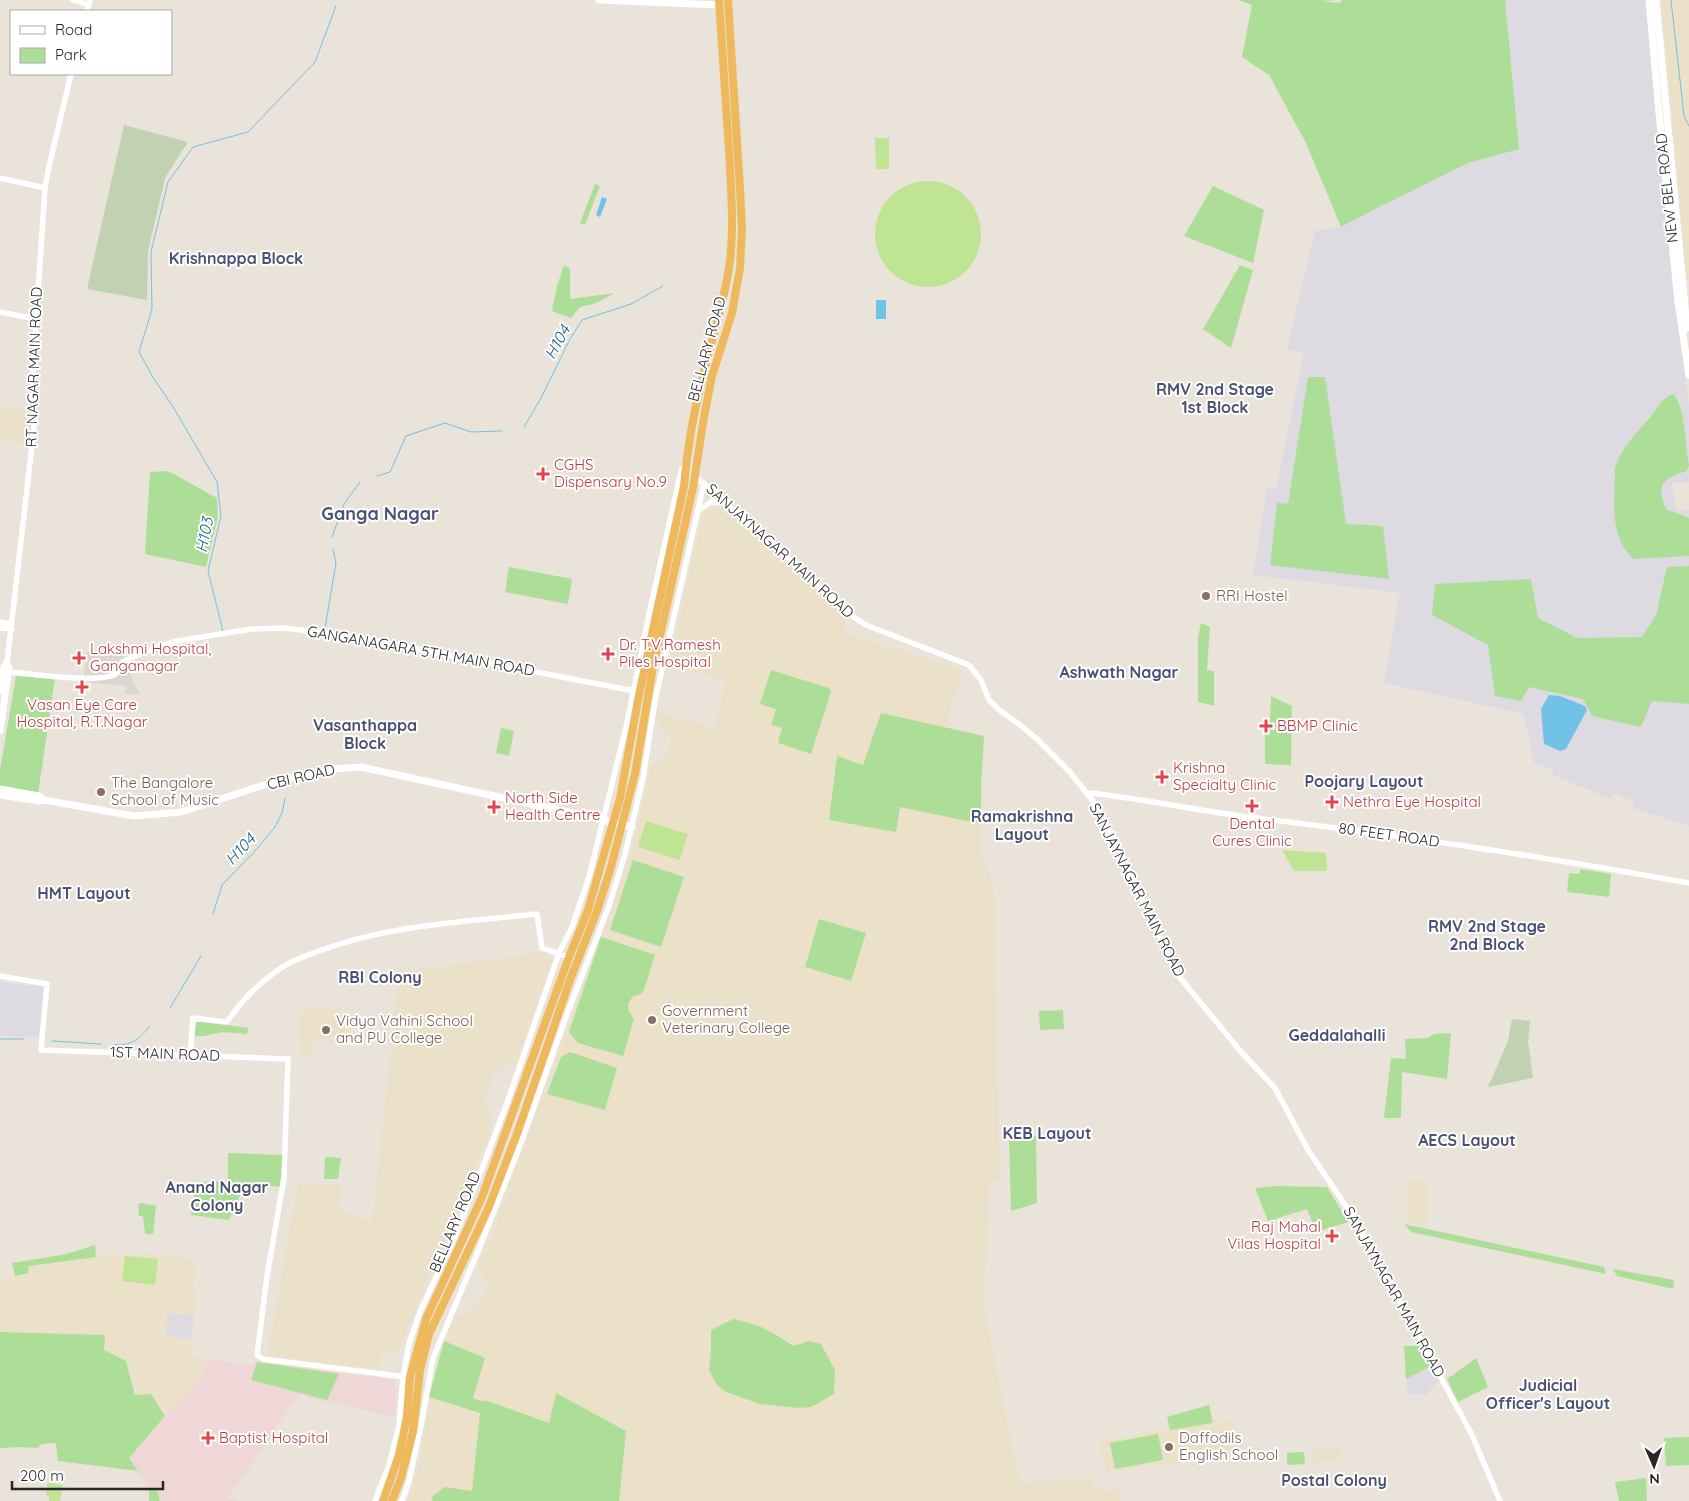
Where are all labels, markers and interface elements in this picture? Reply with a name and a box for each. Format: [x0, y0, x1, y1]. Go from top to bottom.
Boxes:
legend [10, 10, 172, 75]
text: Road [55, 20, 92, 39]
text: Park [55, 45, 87, 64]
street label: NEW BEL ROAD [1651, 132, 1682, 244]
district label: Krishnappa Block [169, 248, 303, 268]
street label: RT NAGAR MAIN ROAD [21, 286, 46, 448]
street label: BELLARY ROAD [683, 294, 730, 403]
water label: H104 [540, 320, 575, 362]
district label: RMV 2nd Stage 1st Block [1156, 379, 1274, 417]
place label: CGHS Dispensary No.9 [554, 455, 667, 491]
marker: CGHS Dispensary No.9 [536, 467, 550, 481]
street label: SANJAYNAGAR MAIN ROAD [702, 479, 858, 622]
district label: Ganga Nagar [321, 502, 439, 525]
water label: H103 [191, 514, 217, 554]
place label: RRI Hostel [1216, 586, 1288, 605]
marker: RRI Hostel [1200, 590, 1212, 602]
street label: GANGANAGARA 5TH MAIN ROAD [306, 621, 536, 680]
place label: Dr. T.V.Ramesh Piles Hospital [619, 635, 721, 671]
place label: Lakshmi Hospital, Ganganagar [90, 639, 211, 675]
marker: Dr. T.V.Ramesh Piles Hospital [601, 647, 615, 661]
marker: Lakshmi Hospital, Ganganagar [72, 651, 86, 665]
district label: Ashwath Nagar [1059, 662, 1179, 682]
marker: Vasan Eye Care Hospital, R.T.Nagar [75, 680, 89, 694]
place label: Vasan Eye Care Hospital, R.T.Nagar [16, 695, 148, 731]
district label: Vasanthappa Block [313, 715, 417, 753]
place label: BBMP Clinic [1277, 716, 1358, 735]
marker: BBMP Clinic [1259, 719, 1273, 733]
place label: Krishna Specialty Clinic [1173, 758, 1277, 794]
street label: CBI ROAD [265, 759, 337, 794]
marker: Krishna Specialty Clinic [1155, 770, 1169, 784]
district label: Poojary Layout [1305, 771, 1424, 791]
place label: The Bangalore School of Music [111, 773, 219, 809]
marker: The Bangalore School of Music [95, 786, 107, 798]
place label: North Side Health Centre [505, 788, 600, 824]
place label: Nethra Eye Hospital [1343, 792, 1481, 811]
marker: Nethra Eye Hospital [1325, 795, 1339, 809]
marker: Dental Cures Clinic [1245, 799, 1259, 813]
marker: North Side Health Centre [487, 800, 501, 814]
street label: SANJAYNAGAR MAIN ROAD [1085, 800, 1190, 980]
district label: Ramakrishna Layout [971, 806, 1073, 844]
place label: Dental Cures Clinic [1212, 814, 1292, 850]
street label: 80 FEET ROAD [1337, 818, 1441, 851]
water label: H104 [221, 828, 260, 869]
district label: HMT Layout [37, 883, 131, 903]
district label: RMV 2nd Stage 2nd Block [1428, 916, 1546, 954]
district label: RBI Colony [338, 967, 422, 987]
place label: Government Veterinary College [662, 1001, 790, 1037]
place label: Vidya Vahini School and PU College [336, 1011, 473, 1047]
marker: Government Veterinary College [646, 1014, 658, 1026]
marker: Vidya Vahini School and PU College [320, 1024, 332, 1036]
district label: Geddalahalli [1289, 1025, 1385, 1045]
street label: 1ST MAIN ROAD [110, 1042, 220, 1065]
district label: KEB Layout [1003, 1123, 1091, 1143]
district label: AECS Layout [1418, 1130, 1516, 1150]
street label: BELLARY ROAD [425, 1168, 484, 1275]
district label: Anand Nagar Colony [166, 1177, 268, 1215]
street label: SANJAYNAGAR MAIN ROAD [1339, 1203, 1449, 1381]
place label: Raj Mahal Vilas Hospital [1227, 1217, 1321, 1253]
marker: Raj Mahal Vilas Hospital [1325, 1229, 1339, 1243]
district label: Judicial Officer's Layout [1486, 1375, 1610, 1413]
place label: Baptist Hospital [219, 1428, 328, 1447]
place label: Daffodils English School [1179, 1428, 1278, 1464]
marker: Baptist Hospital [201, 1431, 215, 1445]
marker: Daffodils English School [1163, 1441, 1175, 1453]
north arrow [1629, 1441, 1679, 1491]
scale bar [12, 1458, 164, 1490]
text: 200 m [20, 1466, 64, 1485]
district label: Postal Colony [1281, 1470, 1387, 1490]
text: N [1649, 1470, 1660, 1488]

